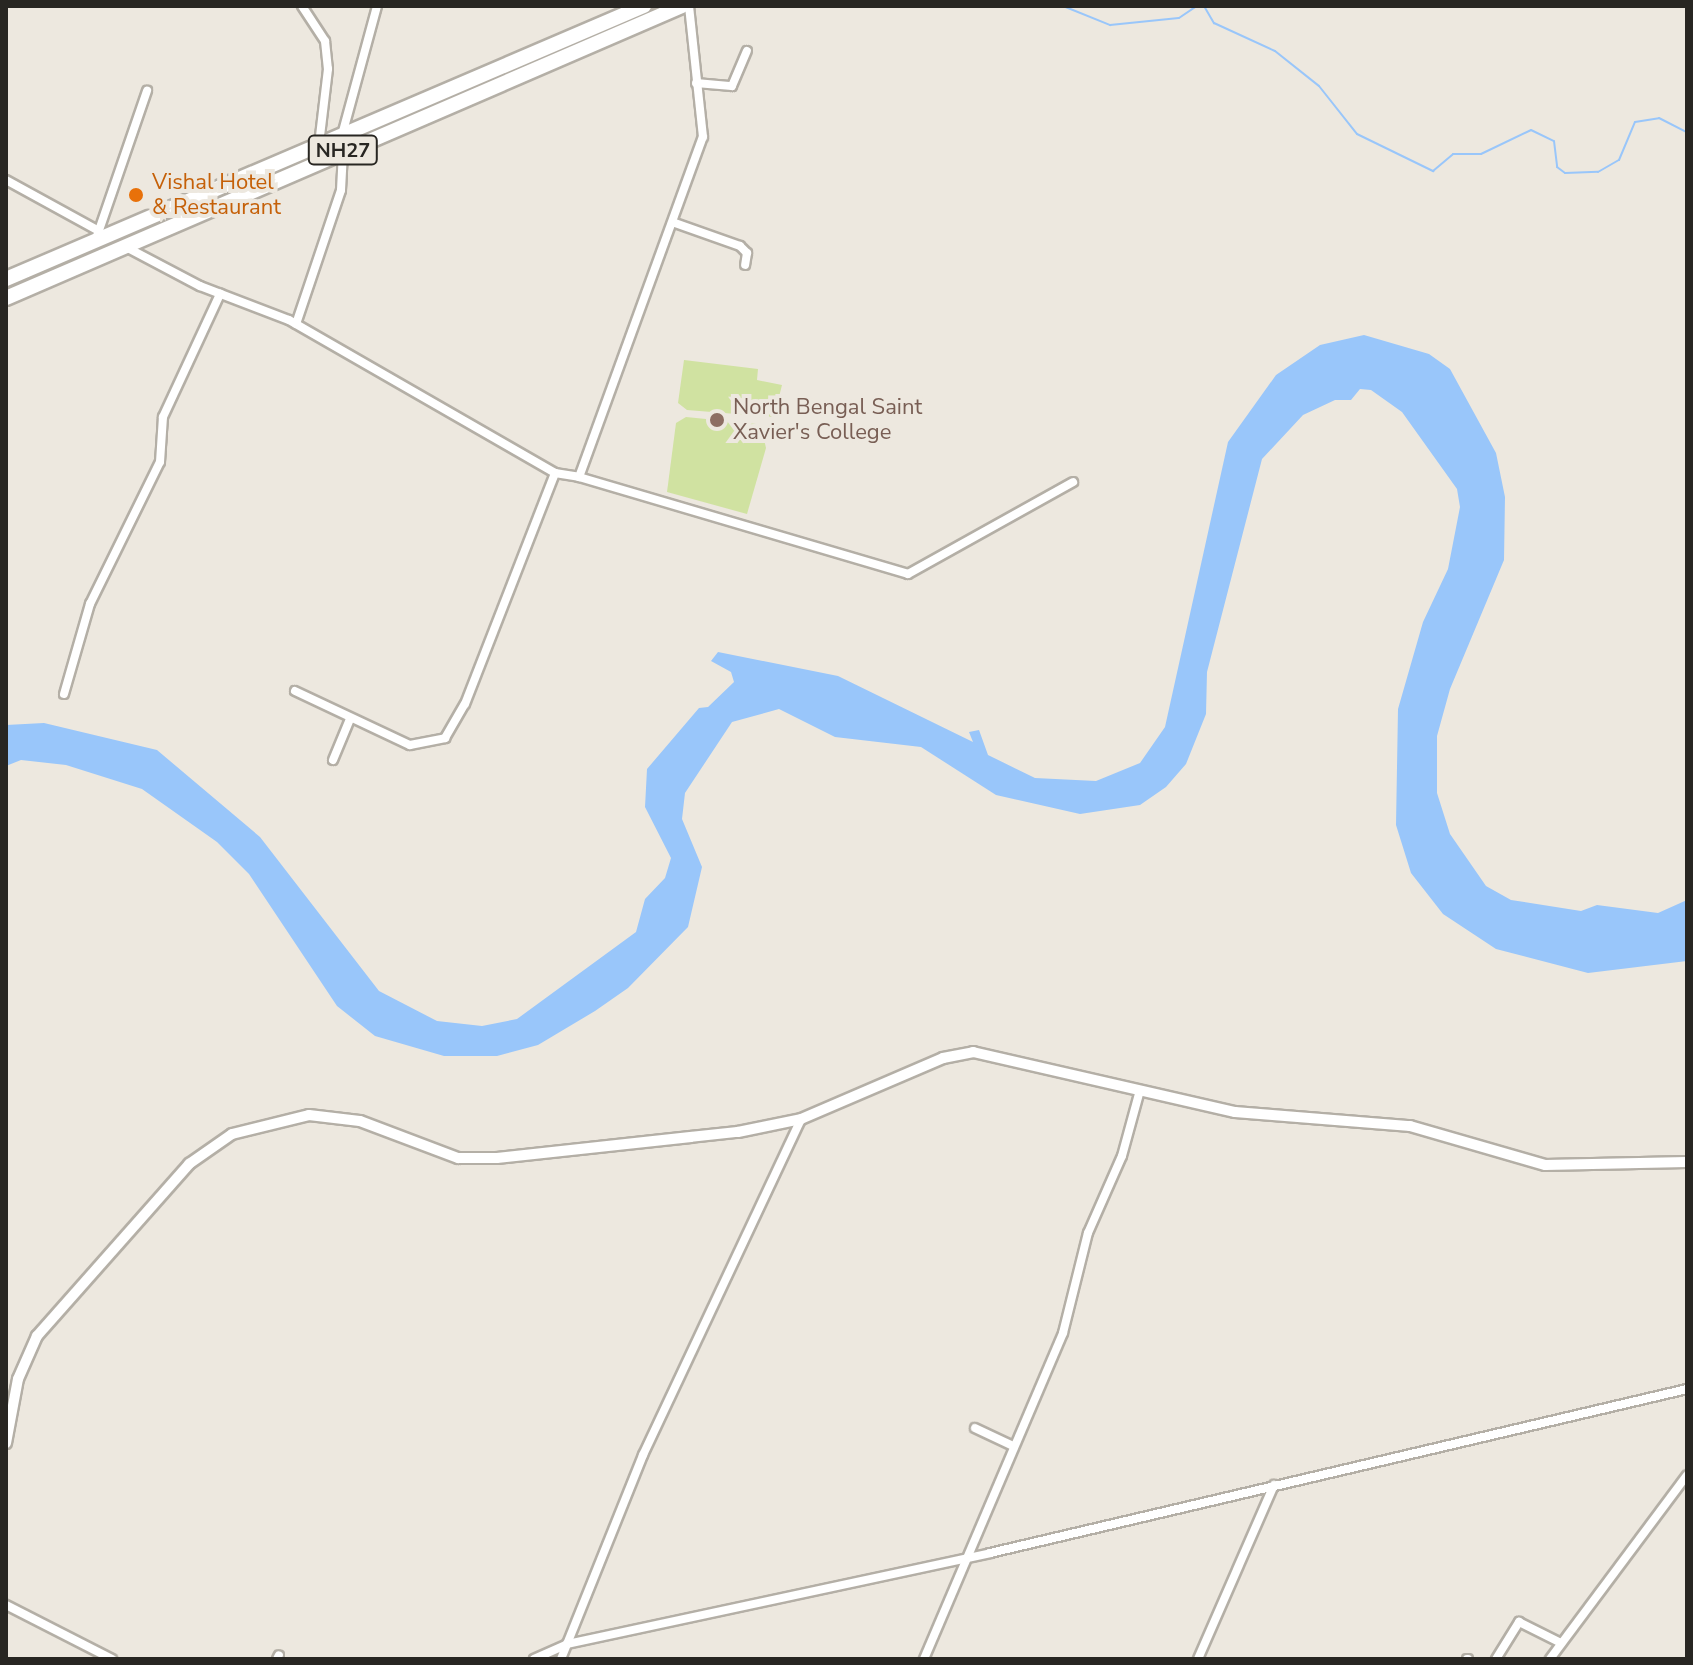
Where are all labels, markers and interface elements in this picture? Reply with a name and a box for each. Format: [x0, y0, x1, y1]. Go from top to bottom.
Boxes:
road number: NH27 [307, 134, 379, 166]
place label: Vishal Hotel & Restaurant [152, 169, 281, 220]
marker: Vishal Hotel & Restaurant [127, 186, 145, 204]
place label: North Bengal Saint Xavier's College [733, 394, 922, 446]
marker: North Bengal Saint Xavier's College [708, 411, 726, 429]

